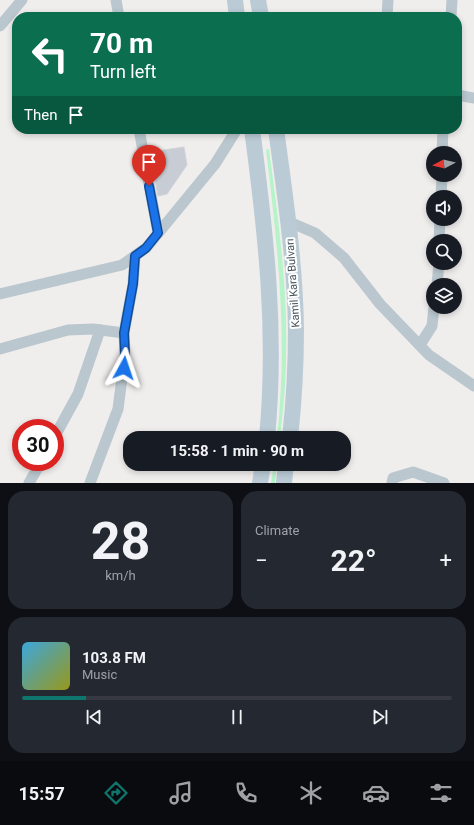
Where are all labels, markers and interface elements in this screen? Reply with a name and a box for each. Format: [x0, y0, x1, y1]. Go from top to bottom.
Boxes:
text: 70 m [90, 27, 153, 60]
icon: left [24, 28, 76, 80]
text: Turn left [90, 61, 156, 82]
icon: arrive [65, 104, 87, 126]
text: Then [24, 106, 57, 124]
pin [132, 145, 166, 186]
north arrow [426, 146, 462, 182]
map controls [426, 146, 462, 314]
icon: arrive [138, 151, 160, 173]
button: sound [426, 190, 462, 226]
button: search [426, 234, 462, 270]
street label: Kamil Kara Bulvarı [283, 238, 303, 328]
button: layers [426, 278, 462, 314]
position arrow [103, 347, 145, 389]
speed limit sign: 30 [12, 419, 64, 471]
text: 15:58 · 1 min · 90 m [170, 442, 304, 460]
text: 28 [91, 511, 150, 572]
text: Climate [255, 523, 299, 538]
text: 22° [330, 543, 377, 578]
text: − [255, 548, 268, 573]
text: + [440, 548, 452, 573]
text: km/h [105, 568, 136, 583]
text: 103.8 FM [82, 649, 146, 667]
text: Music [82, 667, 117, 682]
icon: previous [83, 706, 105, 728]
icon: pause [226, 706, 248, 728]
icon: next [369, 706, 391, 728]
icon: directions [102, 779, 130, 807]
icon: music [167, 779, 195, 807]
icon: phone [232, 779, 260, 807]
icon: climate [297, 779, 325, 807]
icon: car [362, 779, 390, 807]
icon: filters [427, 779, 455, 807]
text: 15:57 [19, 783, 65, 804]

